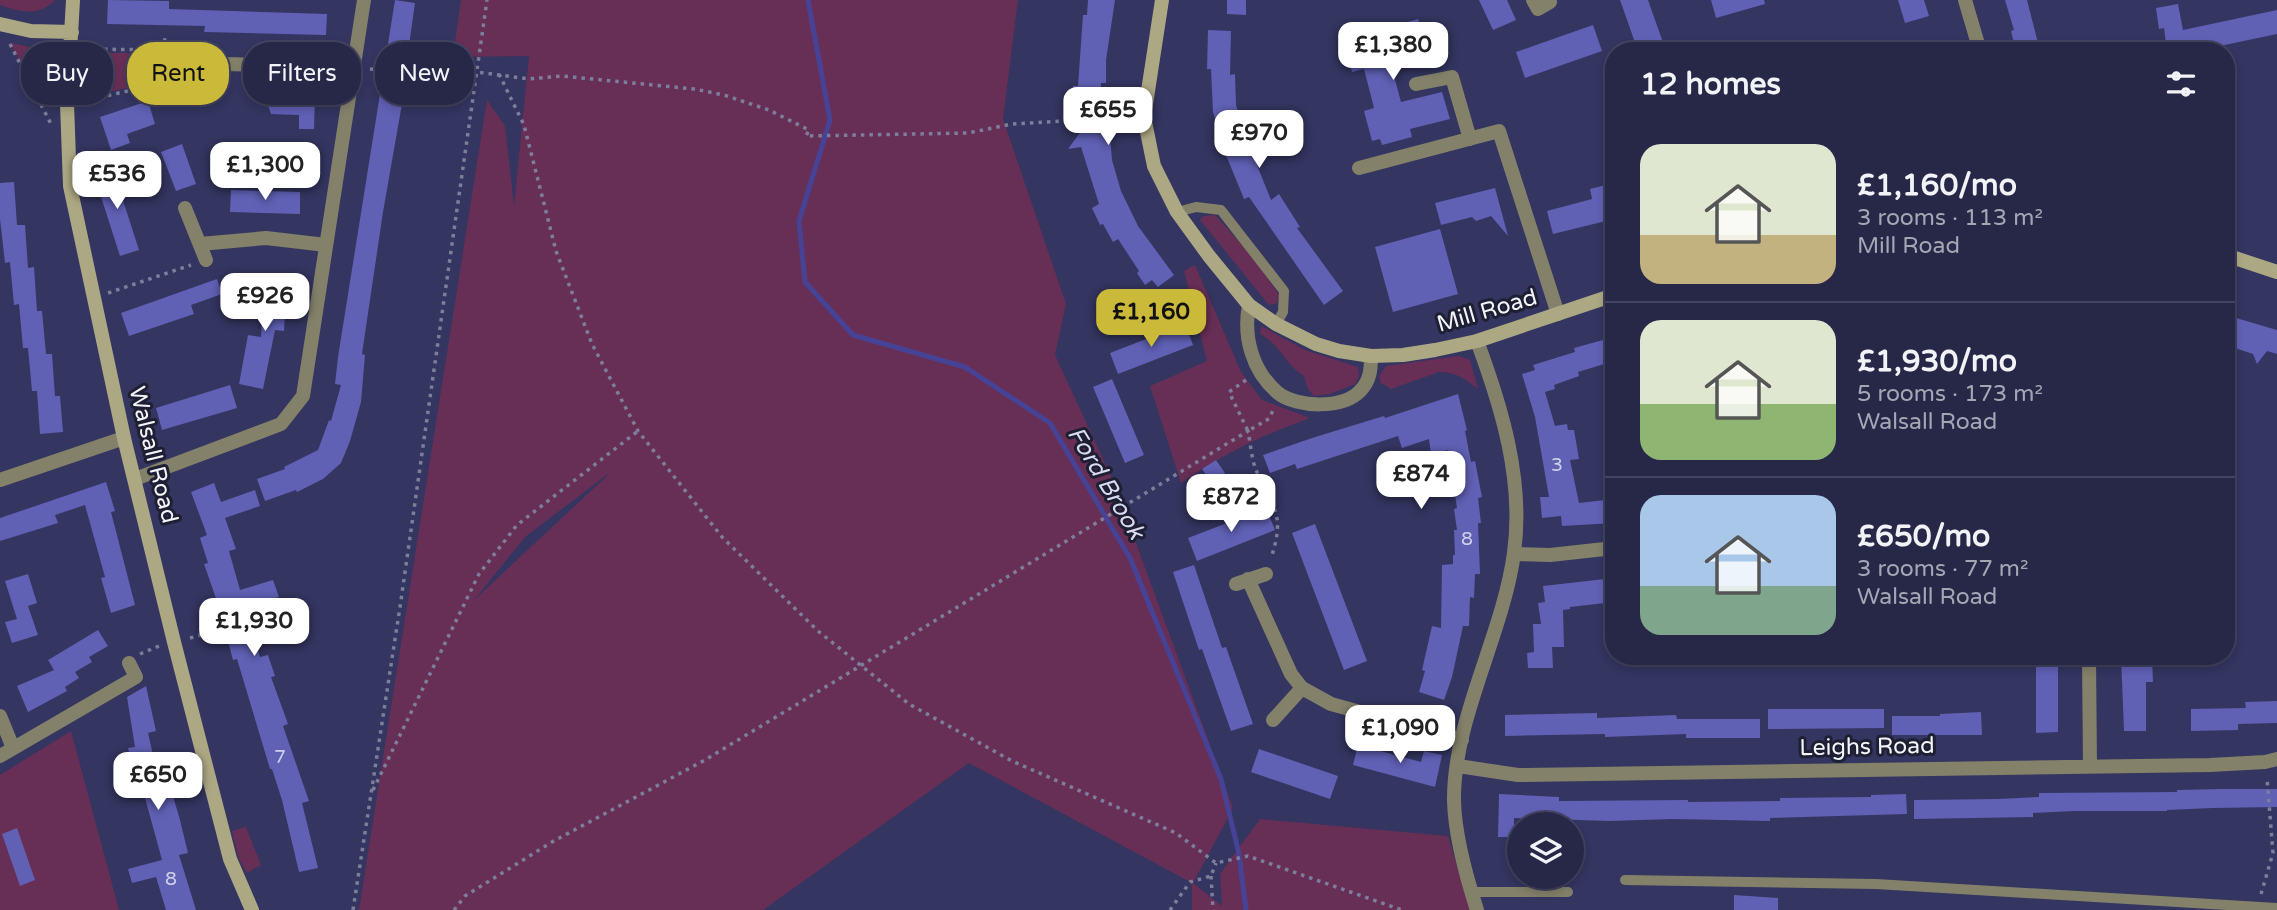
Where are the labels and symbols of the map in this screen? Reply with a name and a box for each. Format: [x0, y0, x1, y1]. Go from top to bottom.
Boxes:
pin: £1,380 [1336, 22, 1450, 82]
pin: £655 [1067, 88, 1149, 147]
pin: £970 [1218, 110, 1300, 170]
pin: £1,300 [208, 142, 322, 202]
pin: £536 [76, 152, 158, 211]
pin: £926 [224, 274, 306, 333]
street label: Mill Road [1434, 283, 1540, 339]
pin: £1,160 [1094, 290, 1208, 349]
street label: Walsall Road [122, 384, 184, 526]
water label: Ford Brook [1061, 422, 1152, 546]
pin: £874 [1380, 452, 1462, 511]
house number: 3 [1551, 454, 1563, 476]
pin: £872 [1190, 475, 1272, 534]
house number: 8 [1461, 528, 1473, 550]
pin: £1,930 [197, 598, 311, 658]
pin: £1,090 [1343, 706, 1457, 765]
street label: Leighs Road [1799, 732, 1935, 762]
house number: 7 [274, 746, 286, 768]
pin: £650 [117, 752, 199, 812]
house number: 8 [165, 868, 177, 890]

